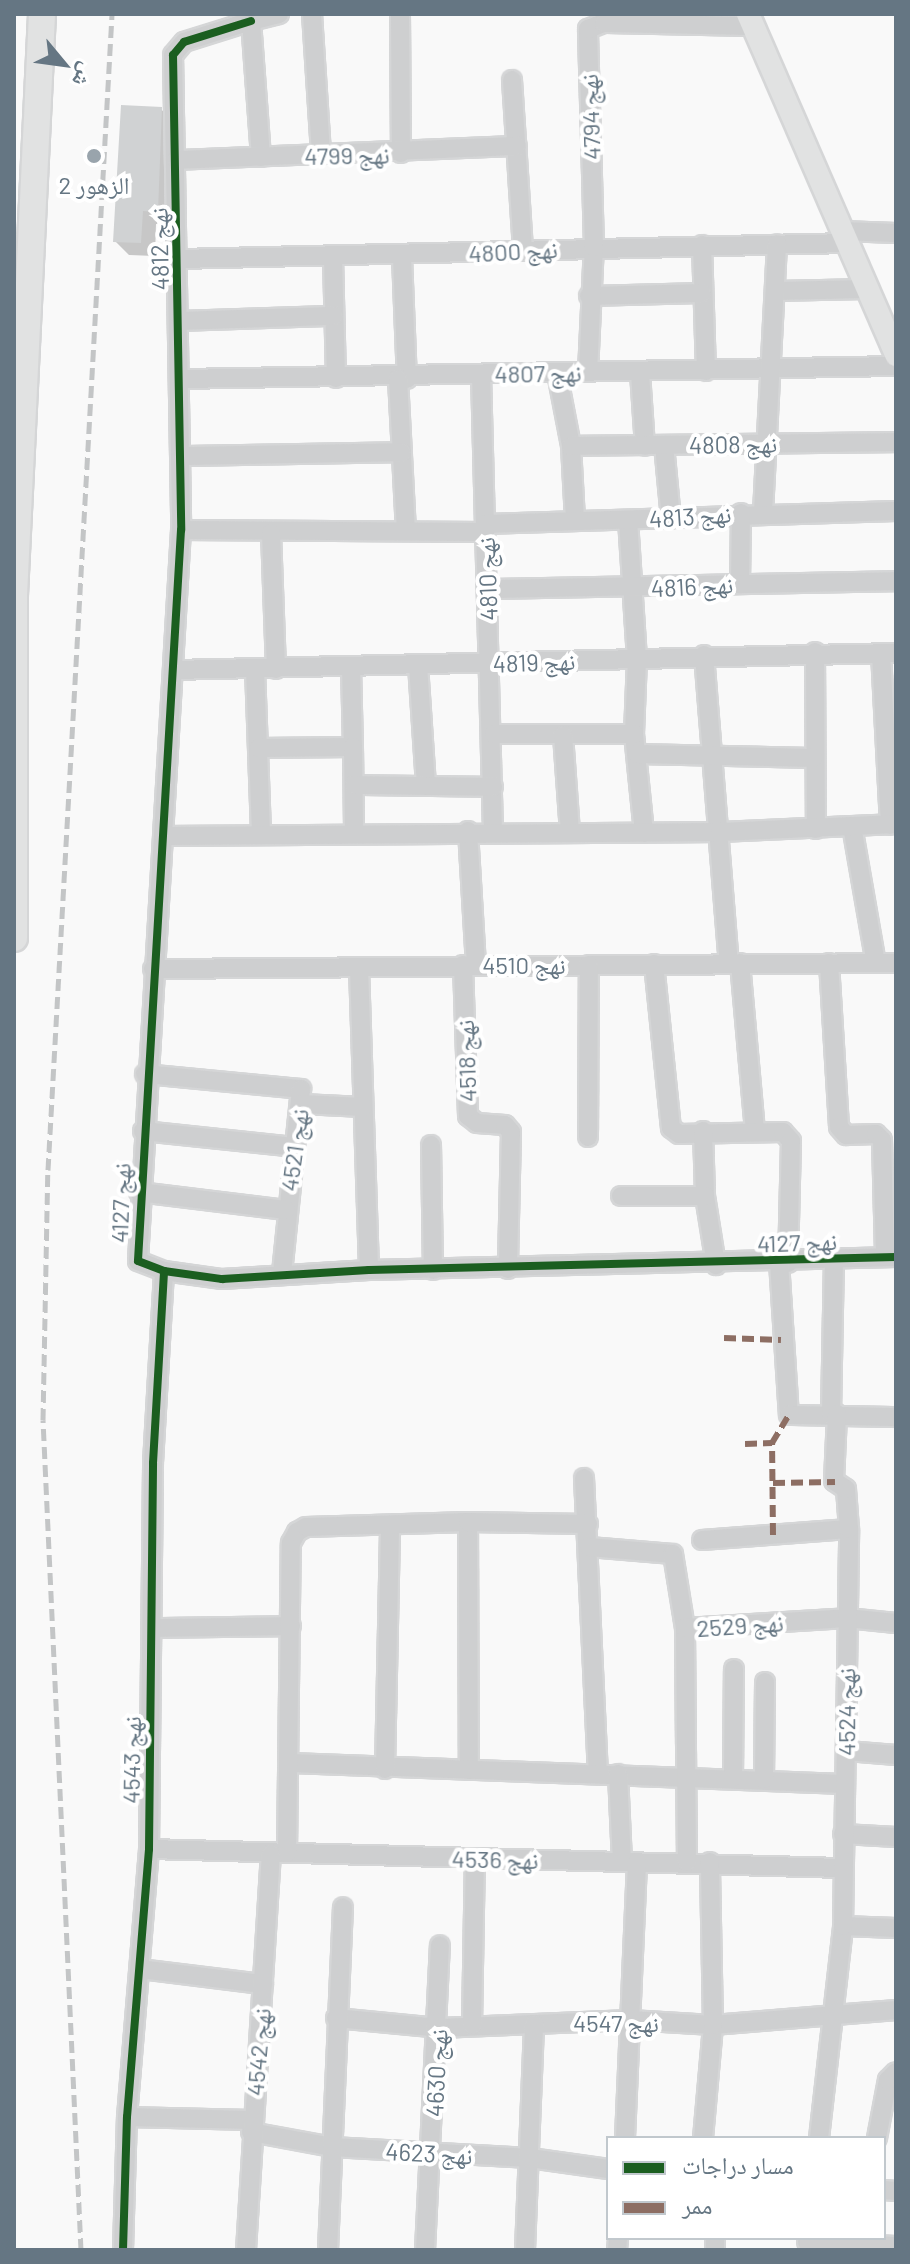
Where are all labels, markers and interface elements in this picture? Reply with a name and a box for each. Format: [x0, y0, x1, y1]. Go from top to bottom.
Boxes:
north arrow [24, 24, 104, 104]
text: ش [68, 59, 102, 92]
street label: نهج 4794 [574, 73, 606, 161]
street label: نهج 4799 [304, 140, 390, 170]
marker: الزهور 2 [83, 145, 105, 167]
place label: الزهور 2 [59, 171, 129, 199]
street label: نهج 4812 [144, 207, 174, 291]
street label: نهج 4800 [468, 234, 558, 268]
street label: نهج 4807 [494, 358, 582, 388]
street label: نهج 4808 [689, 429, 777, 459]
street label: نهج 4813 [648, 499, 732, 533]
street label: نهج 4810 [471, 537, 503, 621]
street label: نهج 4816 [650, 569, 734, 603]
street label: نهج 4819 [492, 646, 576, 678]
street label: نهج 4510 [482, 951, 566, 979]
street label: نهج 4518 [450, 1019, 482, 1103]
street label: نهج 4521 [274, 1107, 314, 1193]
street label: نهج 4127 [104, 1162, 136, 1244]
street label: نهج 4127 [756, 1226, 838, 1258]
street label: نهج 2529 [696, 1608, 784, 1642]
street label: نهج 4524 [832, 1668, 860, 1756]
street label: نهج 4543 [116, 1716, 146, 1804]
street label: نهج 4536 [451, 1844, 539, 1874]
street label: نهج 4542 [240, 2007, 276, 2097]
street label: نهج 4547 [573, 2009, 659, 2037]
street label: نهج 4630 [419, 2028, 453, 2118]
street label: نهج 4623 [385, 2136, 473, 2170]
legend [606, 2136, 886, 2240]
text: مسار دراجات [682, 2150, 794, 2179]
text: ممر [682, 2190, 713, 2219]

